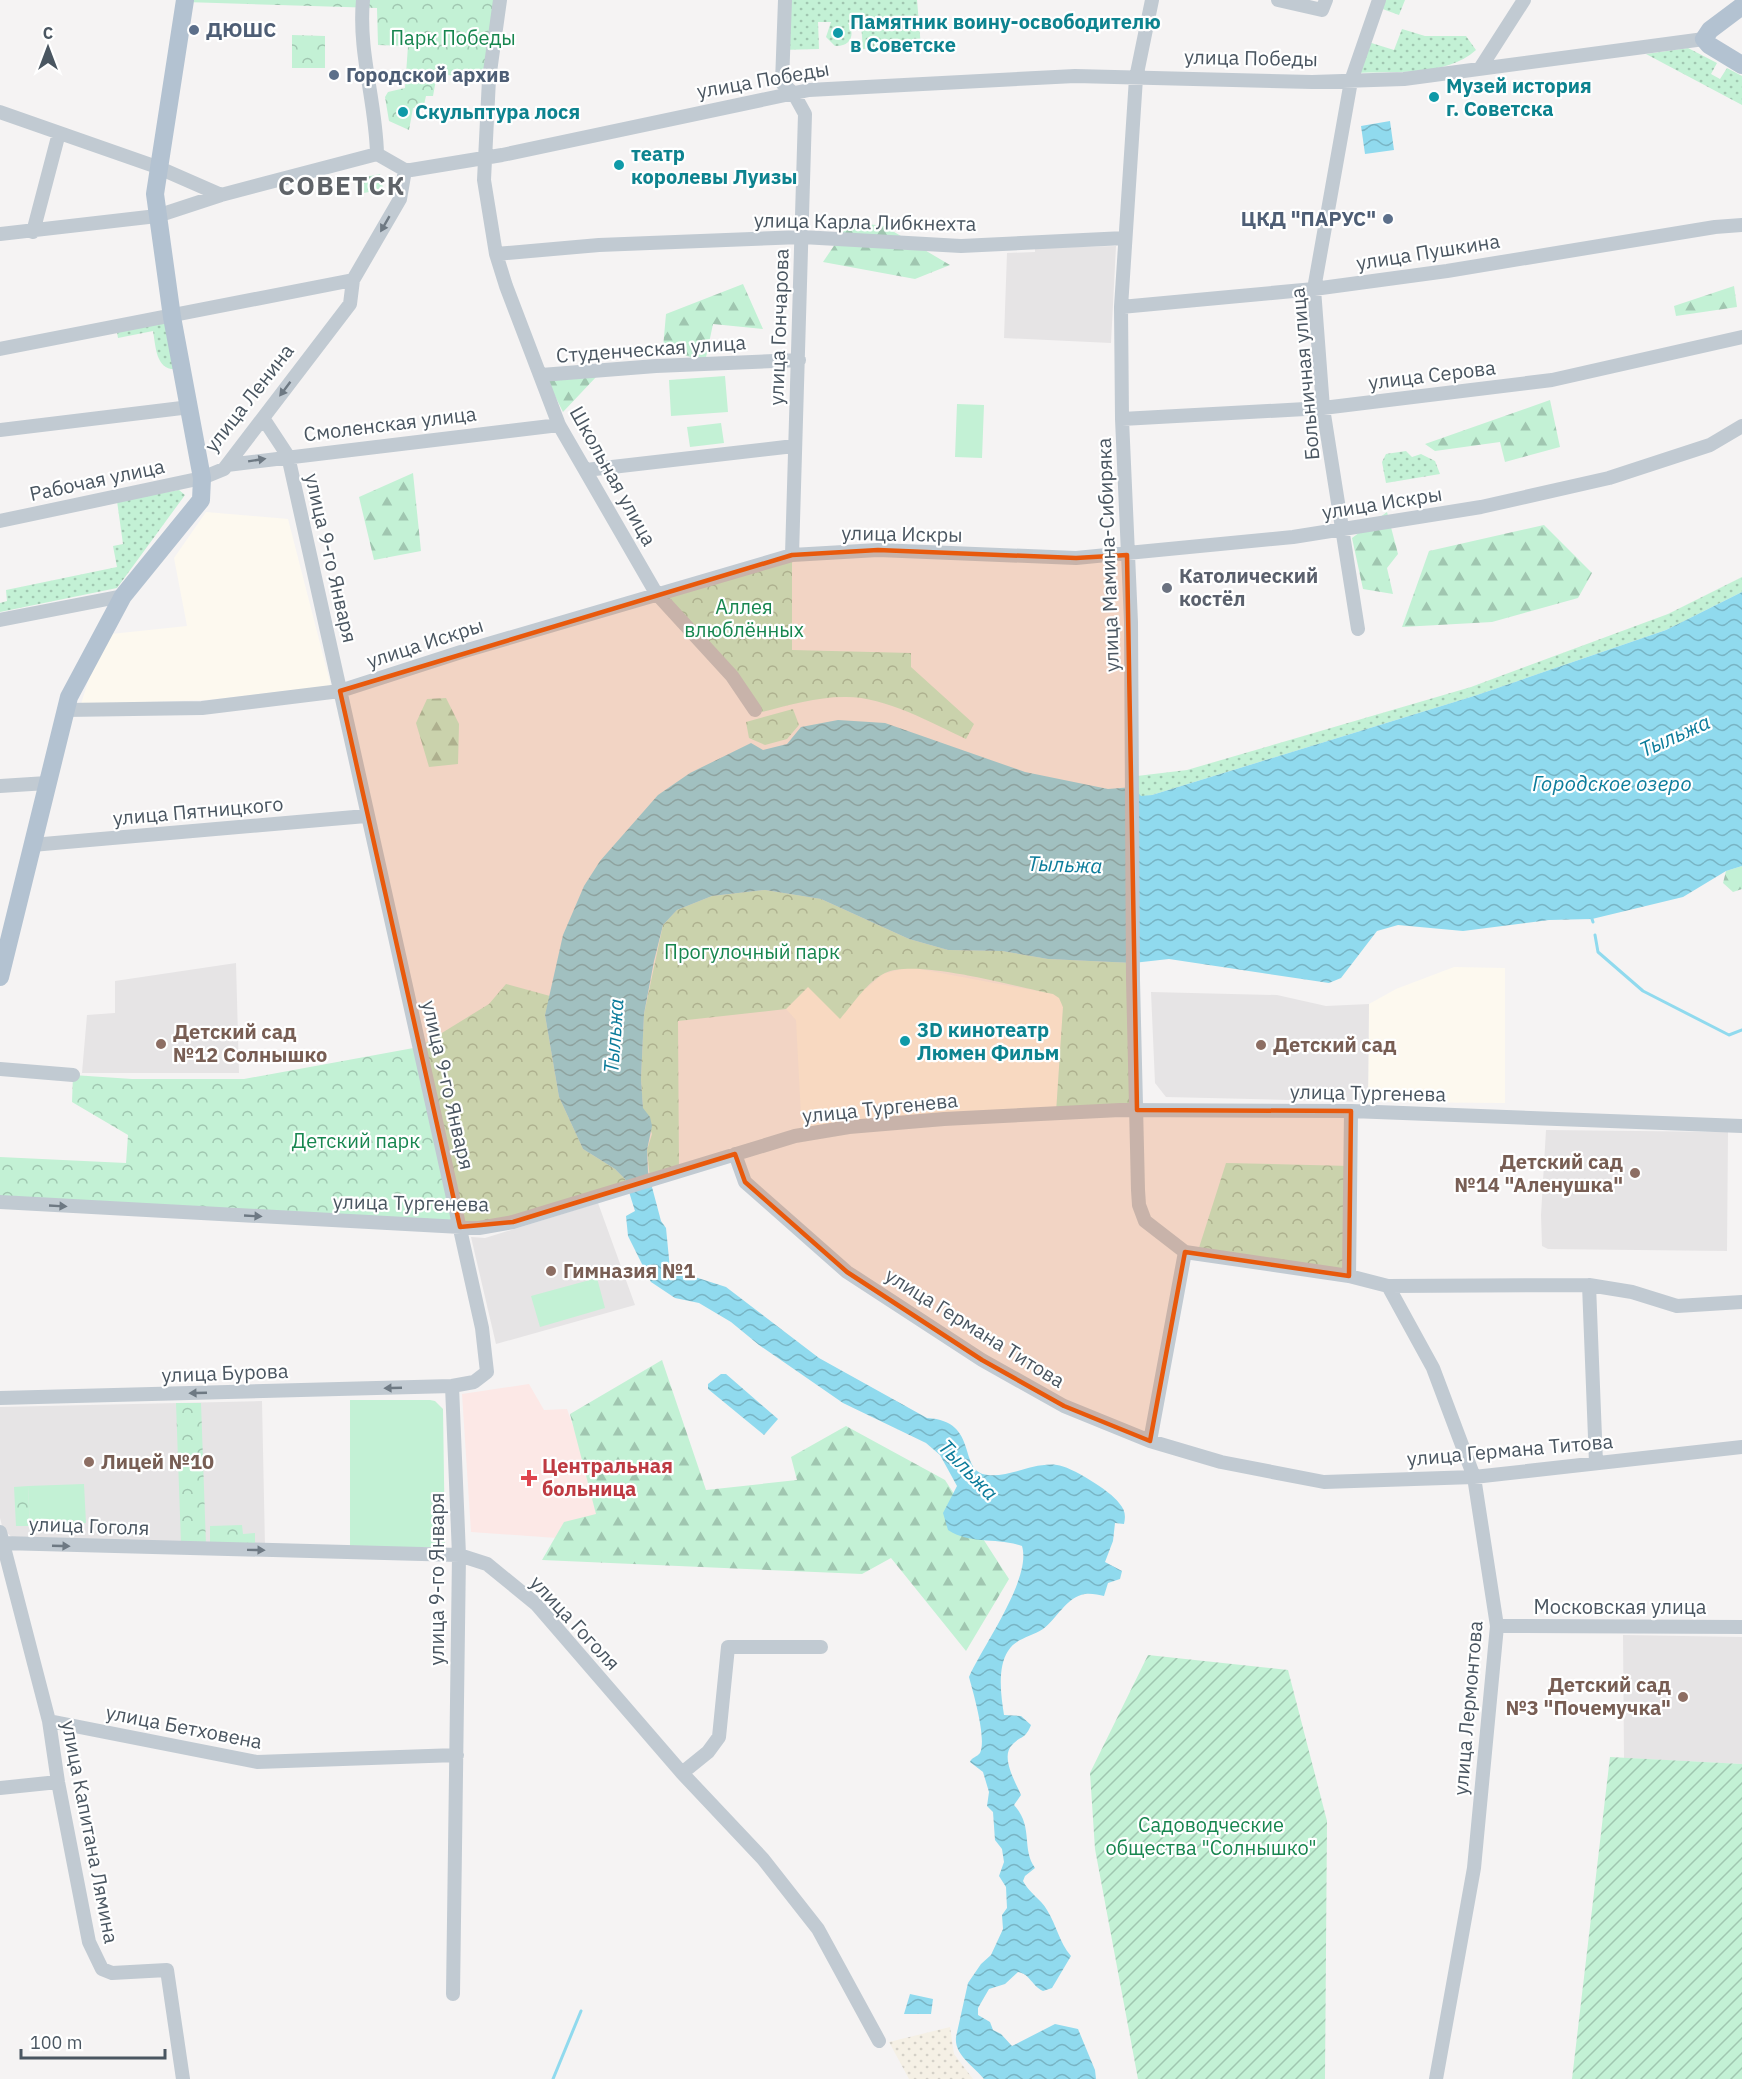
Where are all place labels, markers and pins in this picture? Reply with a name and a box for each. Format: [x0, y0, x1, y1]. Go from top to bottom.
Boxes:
place label: Памятник воину-освободителю в Советске [850, 8, 1161, 58]
place label: ДЮШС [206, 16, 276, 43]
marker: ДЮШС [187, 23, 201, 37]
marker: Памятник воину-освободителю в Советске [831, 26, 845, 40]
place label: Городской архив [346, 61, 510, 88]
marker: Городской архив [327, 68, 341, 82]
place label: Музей история г. Советска [1446, 72, 1592, 122]
marker: Музей история г. Советска [1427, 90, 1441, 104]
place label: Скульптура лося [415, 98, 580, 125]
marker: Скульптура лося [396, 105, 410, 119]
place label: театр королевы Луизы [631, 140, 798, 190]
marker: театр королевы Луизы [612, 158, 626, 172]
place label: ЦКД "ПАРУС" [1241, 205, 1376, 232]
marker: ЦКД "ПАРУС" [1381, 212, 1395, 226]
place label: Католический костёл [1179, 562, 1318, 612]
marker: Католический костёл [1160, 581, 1174, 595]
place label: 3D кинотеатр Люмен Фильм [917, 1016, 1059, 1066]
place label: Детский сад №12 Солнышко [173, 1018, 327, 1068]
place label: Детский сад [1273, 1031, 1396, 1058]
marker: 3D кинотеатр Люмен Фильм [898, 1034, 912, 1048]
marker: Детский сад №12 Солнышко [154, 1037, 168, 1051]
marker: Детский сад [1254, 1038, 1268, 1052]
place label: Детский сад №14 "Аленушка" [1455, 1148, 1623, 1198]
marker: Детский сад №14 "Аленушка" [1628, 1166, 1642, 1180]
place label: Гимназия №1 [563, 1257, 695, 1284]
marker: Гимназия №1 [544, 1264, 558, 1278]
place label: Лицей №10 [101, 1448, 214, 1475]
place label: Центральная больница [542, 1452, 673, 1502]
marker: Лицей №10 [82, 1455, 96, 1469]
marker: Центральная больница [520, 1469, 538, 1487]
place label: Детский сад №3 "Почемучка" [1506, 1671, 1671, 1721]
marker: Детский сад №3 "Почемучка" [1676, 1690, 1690, 1704]

